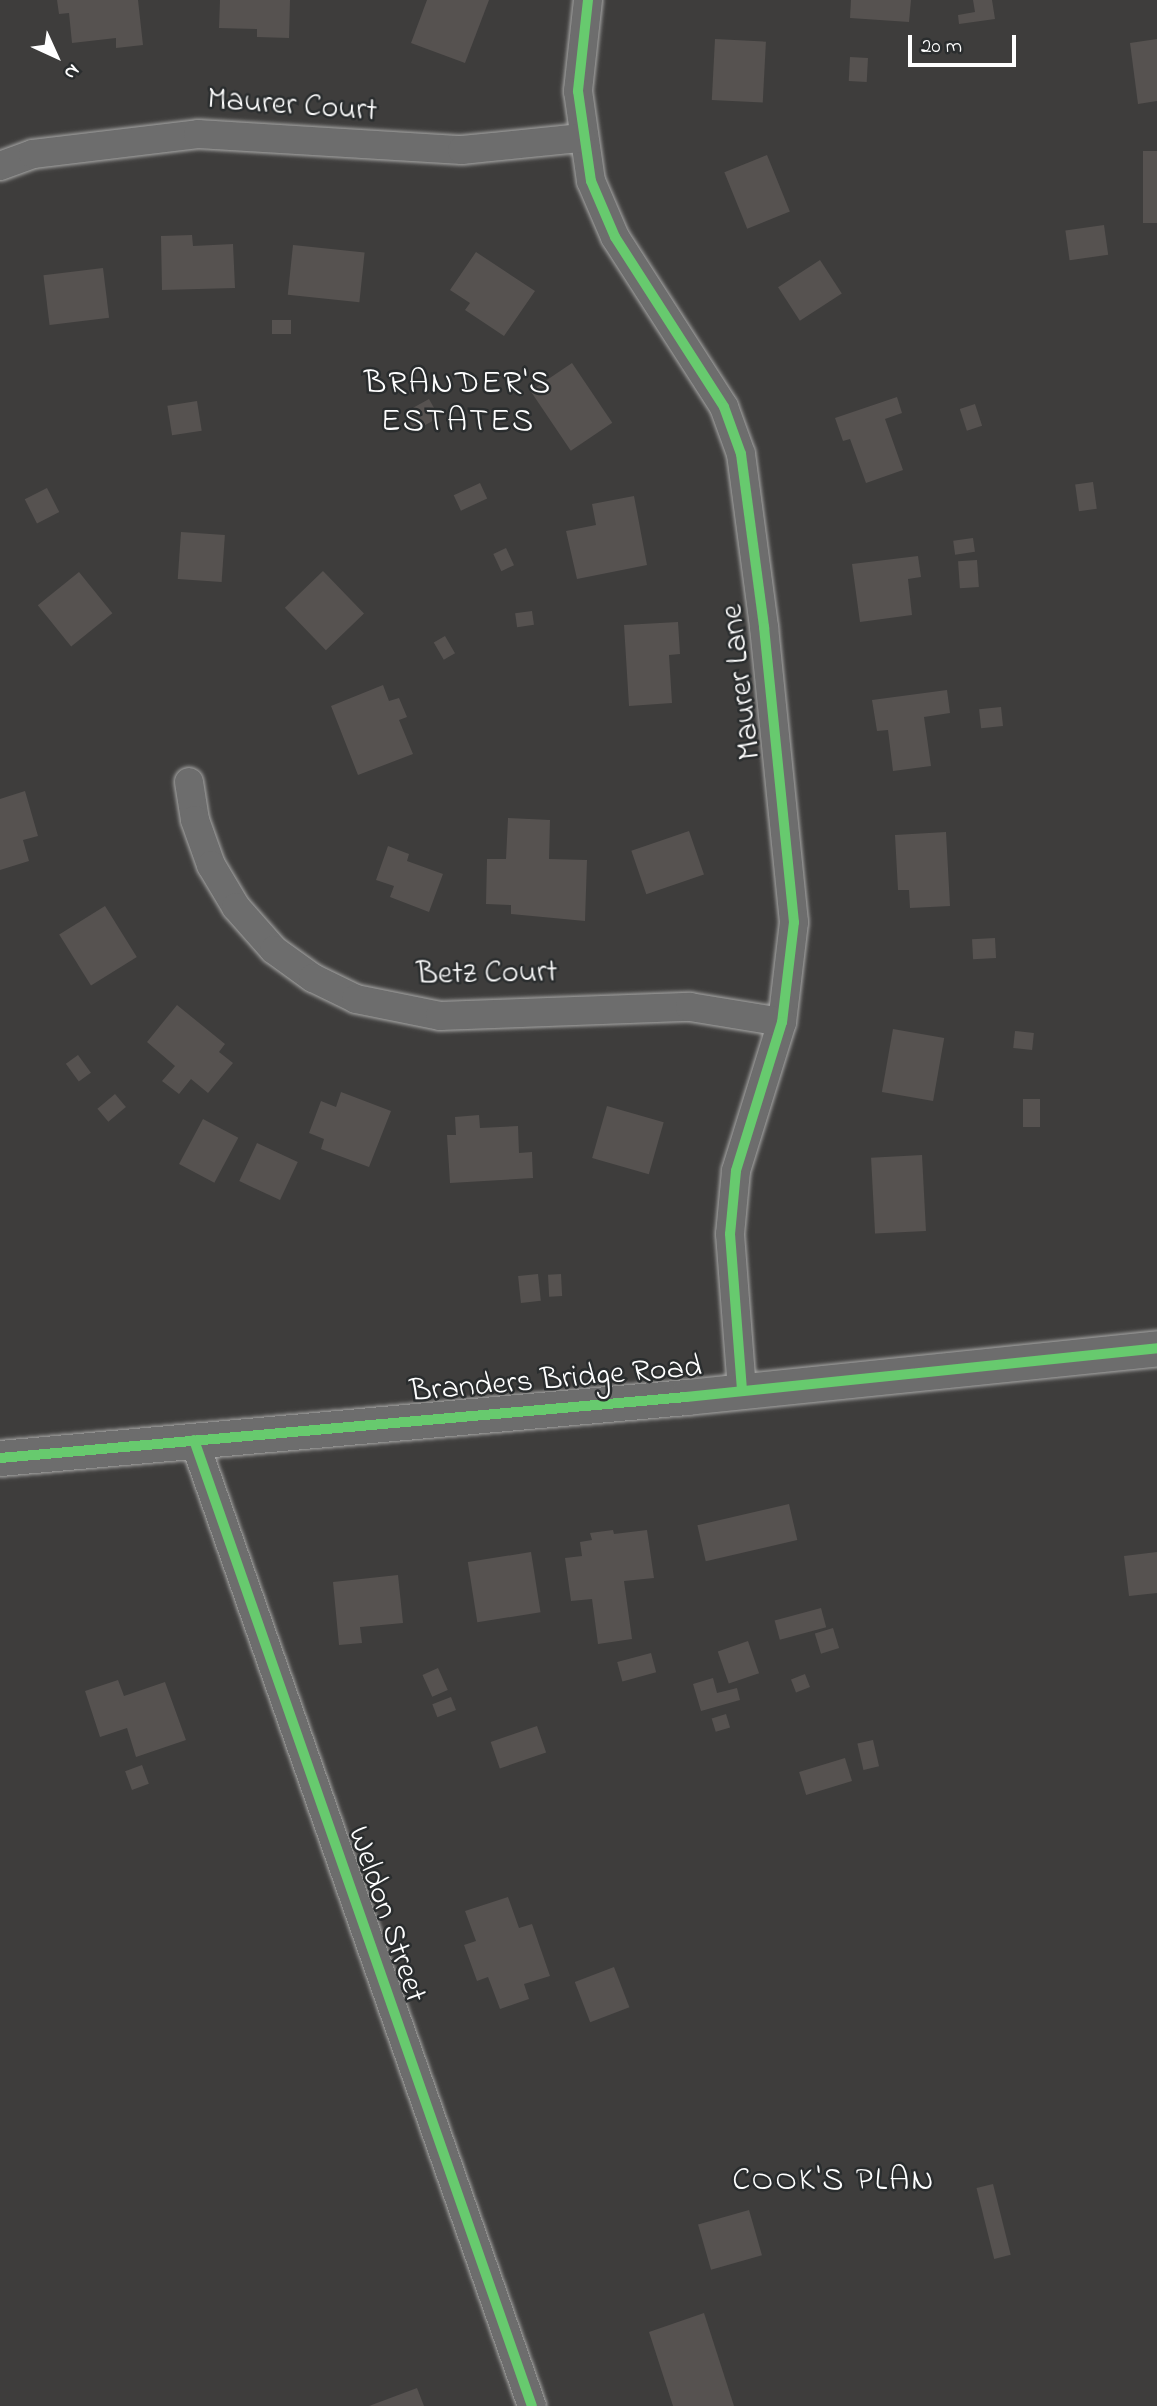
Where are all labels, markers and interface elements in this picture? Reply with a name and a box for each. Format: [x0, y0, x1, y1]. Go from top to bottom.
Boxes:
north arrow [21, 21, 91, 91]
scale bar [912, 21, 1020, 65]
text: 20 m [921, 32, 962, 62]
text: N [57, 57, 85, 85]
street label: Maurer Court [206, 82, 378, 132]
district label: BRANDER'S ESTATES [365, 365, 551, 443]
street label: Maurer Lane [714, 602, 772, 762]
street label: Betz Court [416, 955, 558, 995]
street label: Branders Bridge Road [409, 1349, 703, 1413]
street label: Weldon Street [337, 1822, 433, 2008]
district label: COOK'S PLAN [734, 2162, 934, 2202]

